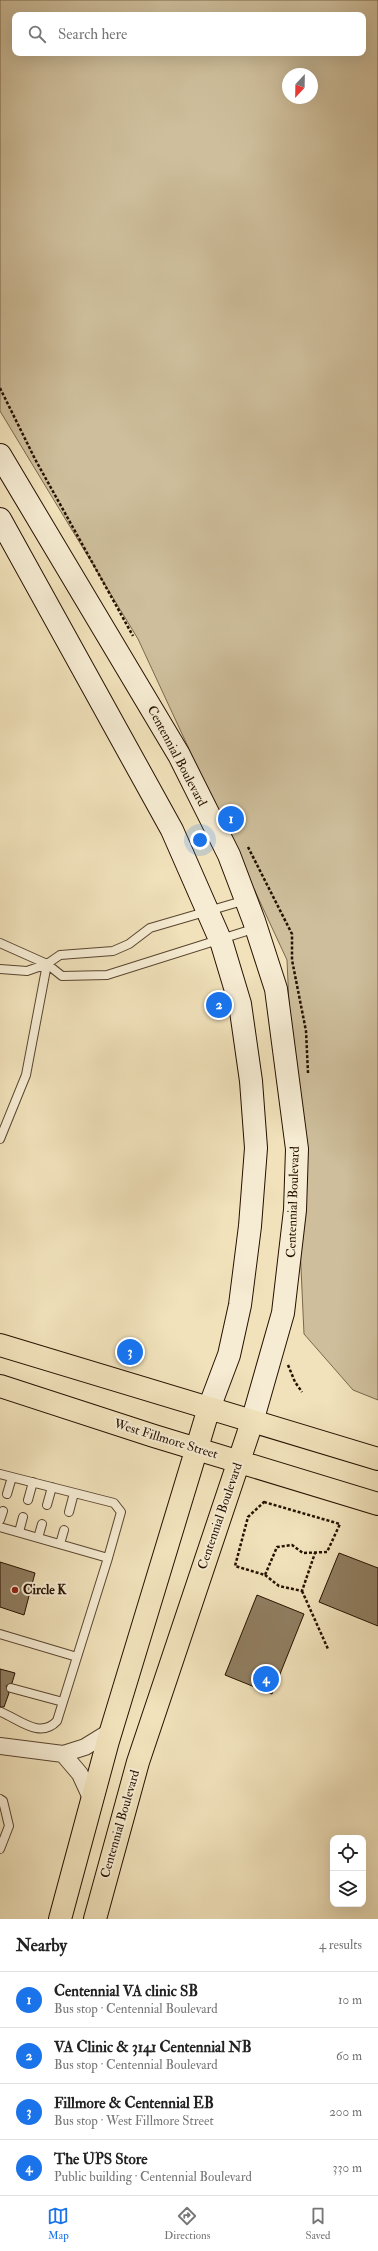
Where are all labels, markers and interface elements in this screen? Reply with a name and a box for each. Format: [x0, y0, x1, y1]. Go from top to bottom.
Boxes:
search box [12, 12, 366, 56]
icon: search [26, 23, 48, 45]
text: Search here [58, 25, 127, 44]
north arrow [282, 68, 318, 104]
street label: Centennial Boulevard [144, 703, 211, 810]
pin: 1 [218, 804, 244, 834]
your location [190, 830, 210, 850]
pin: 2 [206, 990, 232, 1020]
street label: Centennial Boulevard [283, 1145, 303, 1258]
pin: 3 [117, 1337, 143, 1367]
street label: West Fillmore Street [111, 1415, 220, 1462]
street label: Centennial Boulevard [194, 1460, 246, 1571]
place label: Circle K [23, 1582, 67, 1598]
marker: Circle K [10, 1585, 20, 1595]
pin: 4 [253, 1664, 279, 1694]
street label: Centennial Boulevard [97, 1767, 143, 1880]
map controls [330, 1835, 366, 1907]
button: locate [330, 1835, 366, 1871]
button: layers [330, 1871, 366, 1907]
text: Nearby [16, 1935, 67, 1956]
text: 4 results [319, 1937, 362, 1953]
text: Centennial VA clinic SB [54, 1982, 198, 2001]
text: 1 [27, 1992, 31, 2008]
text: 10 m [338, 1992, 362, 2008]
text: Bus stop · Centennial Boulevard [54, 2001, 218, 2017]
text: VA Clinic & 3141 Centennial NB [54, 2038, 252, 2057]
text: 2 [26, 2048, 32, 2064]
text: 60 m [336, 2048, 362, 2064]
text: Bus stop · Centennial Boulevard [54, 2057, 218, 2073]
text: Fillmore & Centennial EB [54, 2094, 214, 2113]
text: 3 [27, 2104, 32, 2120]
text: 200 m [329, 2104, 362, 2120]
text: Bus stop · West Fillmore Street [54, 2113, 214, 2129]
text: The UPS Store [54, 2150, 147, 2169]
text: 4 [25, 2160, 33, 2176]
text: 330 m [333, 2160, 362, 2176]
text: Public building · Centennial Boulevard [54, 2169, 252, 2185]
tab: Map [47, 2205, 69, 2242]
tab: Directions [164, 2205, 211, 2242]
tab: Saved [305, 2205, 331, 2242]

